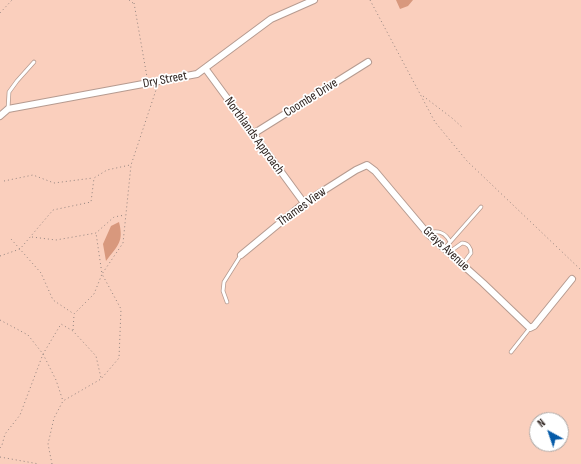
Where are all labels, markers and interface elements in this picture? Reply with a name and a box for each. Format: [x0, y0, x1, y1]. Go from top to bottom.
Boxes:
street label: Dry Street [142, 68, 188, 92]
street label: Coombe Drive [281, 75, 341, 121]
street label: Northlands Approach [221, 94, 287, 178]
street label: Thames View [274, 184, 330, 230]
street label: Grays Avenue [419, 223, 473, 275]
north arrow [529, 412, 569, 452]
text: N [535, 416, 548, 430]

